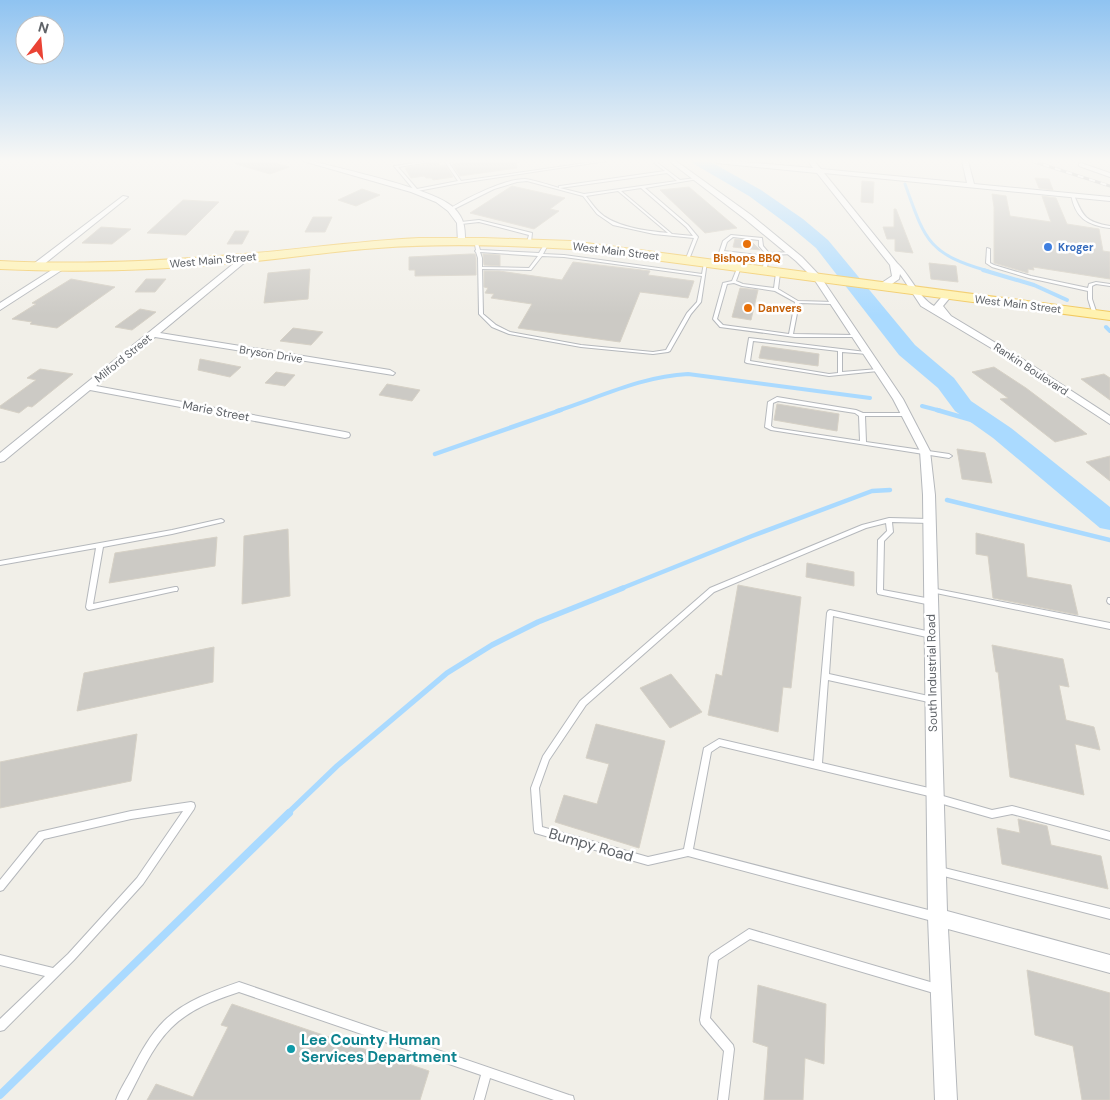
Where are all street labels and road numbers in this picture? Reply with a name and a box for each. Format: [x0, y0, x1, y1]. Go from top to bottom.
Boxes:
street label: West Main Street [572, 239, 660, 263]
street label: West Main Street [169, 249, 257, 271]
street label: West Main Street [974, 292, 1062, 316]
street label: Milford Street [92, 331, 154, 385]
street label: Rankin Boulevard [991, 340, 1071, 398]
street label: Bryson Drive [238, 342, 304, 366]
street label: Marie Street [181, 397, 251, 425]
street label: South Industrial Road [923, 614, 941, 732]
street label: Bumpy Road [546, 823, 636, 867]

